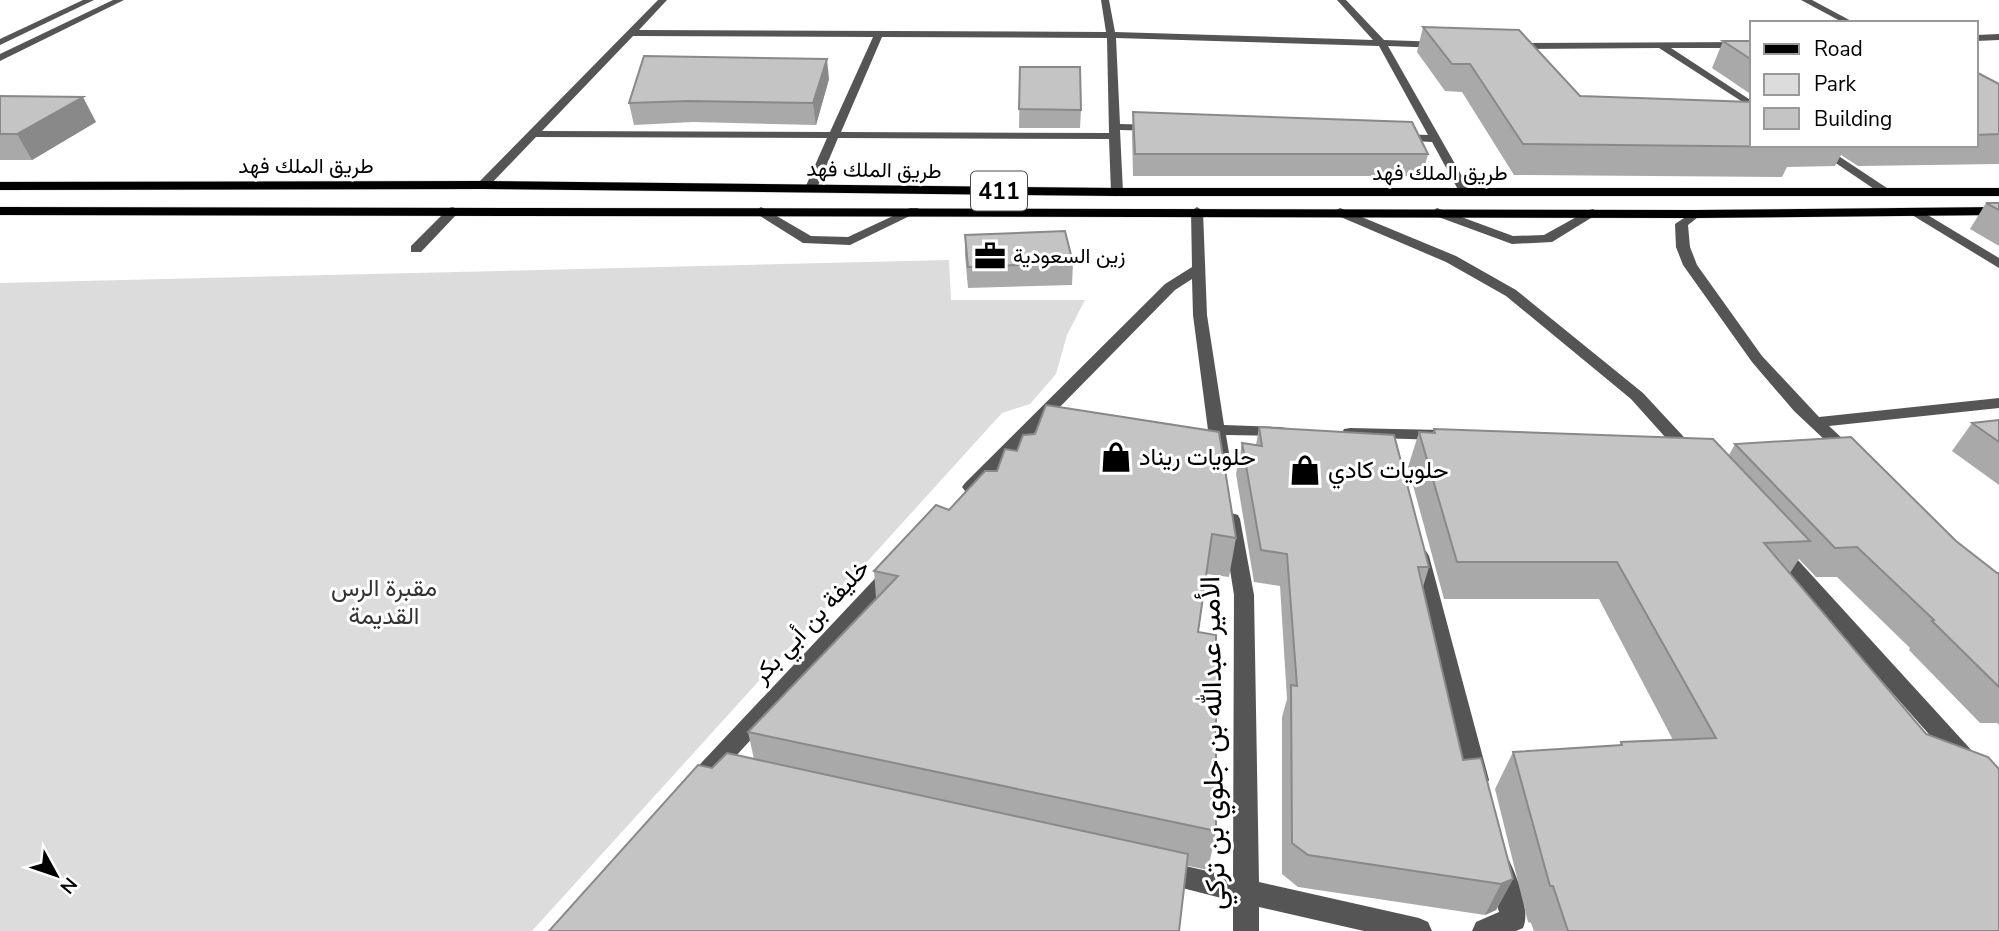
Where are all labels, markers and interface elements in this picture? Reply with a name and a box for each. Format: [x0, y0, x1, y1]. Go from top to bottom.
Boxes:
legend [1750, 21, 1978, 147]
text: Road [1814, 35, 1863, 63]
text: Park [1814, 70, 1856, 98]
text: Building [1814, 105, 1892, 133]
street label: طريق الملك فهد [238, 152, 374, 180]
street label: طريق الملك فهد [806, 155, 942, 185]
street label: طريق الملك فهد [1372, 159, 1508, 187]
road number: 411 [971, 172, 1027, 210]
office icon: زين السعودية [973, 239, 1007, 273]
place label: زين السعودية [1013, 242, 1125, 270]
shop icon: حلويات ريناد [1099, 440, 1133, 474]
place label: حلويات ريناد [1139, 441, 1256, 473]
shop icon: حلويات كادي [1288, 453, 1322, 487]
place label: حلويات كادي [1328, 454, 1449, 489]
street label: خليفة بن أبي بكر [744, 552, 879, 693]
park label: مقبرة الرس القديمة [331, 572, 437, 632]
street label: الأمير عبدالله بن جلوي بن تركي [1191, 576, 1238, 910]
north arrow [21, 840, 91, 910]
text: N [54, 871, 83, 899]

